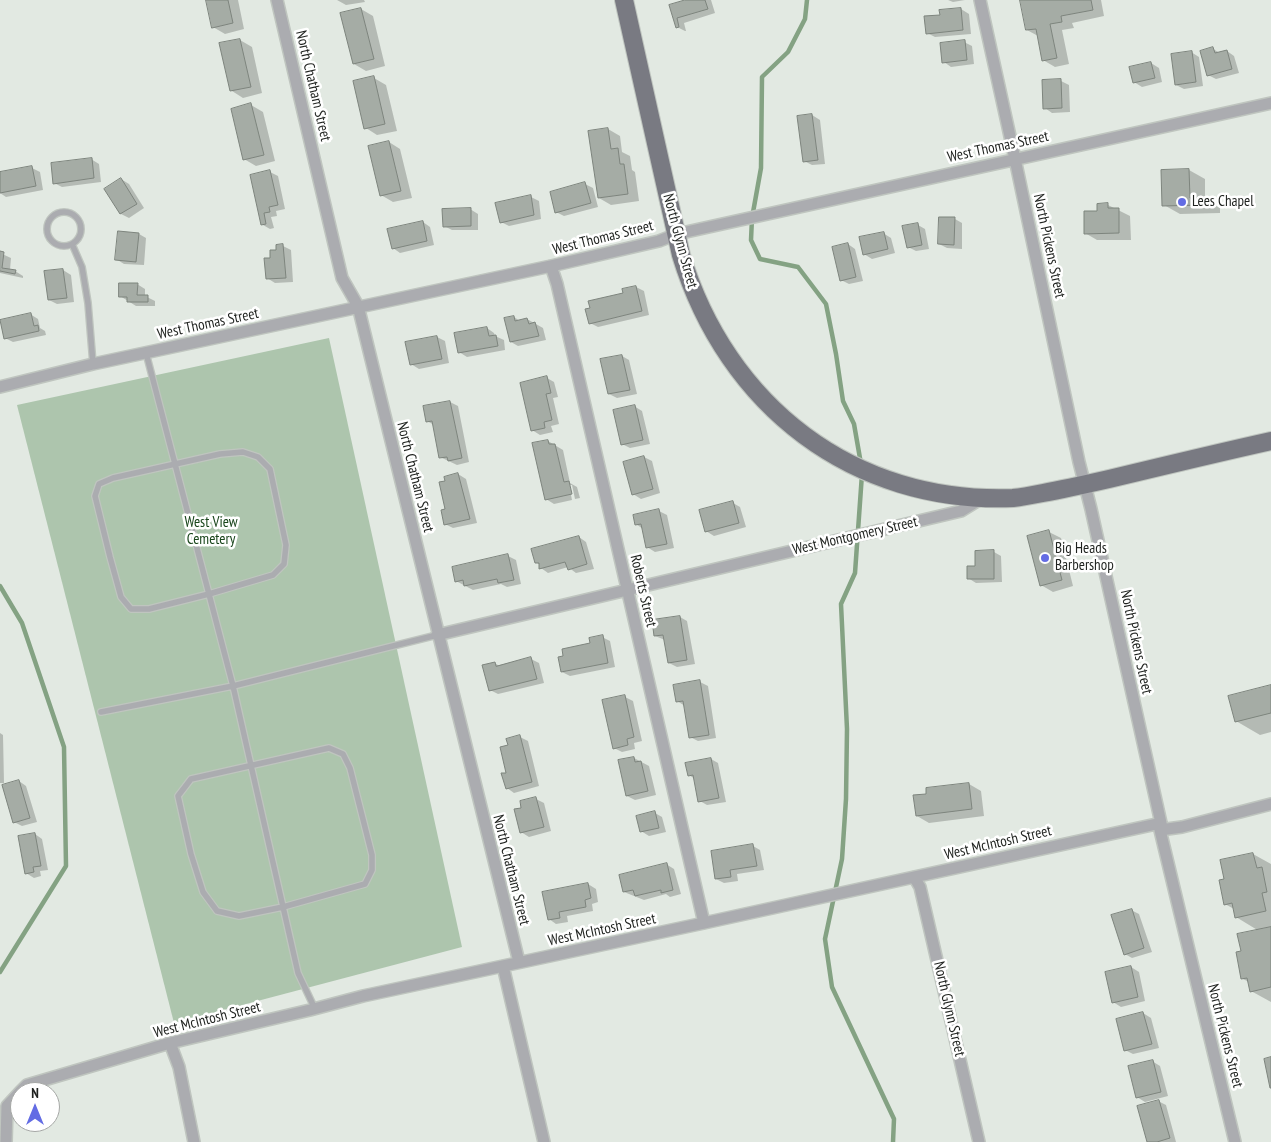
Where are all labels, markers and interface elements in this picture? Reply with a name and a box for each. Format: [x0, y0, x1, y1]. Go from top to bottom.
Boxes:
street label: North Chatham Street [292, 29, 334, 143]
street label: West Thomas Street [946, 127, 1050, 167]
street label: North Glynn Street [659, 192, 701, 290]
street label: North Pickens Street [1029, 192, 1069, 300]
place label: Lees Chapel [1192, 193, 1254, 211]
marker: Lees Chapel [1176, 196, 1188, 208]
street label: West Thomas Street [551, 217, 655, 259]
street label: West Thomas Street [156, 304, 260, 344]
street label: North Chatham Street [393, 420, 437, 534]
street label: West Montgomery Street [791, 513, 919, 559]
park label: West View Cemetery [184, 514, 238, 549]
place label: Big Heads Barbershop [1055, 540, 1114, 575]
marker: Big Heads Barbershop [1039, 552, 1051, 564]
street label: Roberts Street [626, 553, 660, 629]
street label: North Pickens Street [1116, 588, 1156, 696]
street label: North Chatham Street [489, 813, 533, 927]
street label: West McIntosh Street [943, 822, 1053, 864]
street label: West McIntosh Street [547, 910, 657, 950]
street label: North Glynn Street [929, 960, 969, 1058]
street label: North Pickens Street [1203, 982, 1247, 1090]
street label: West McIntosh Street [152, 998, 262, 1042]
north arrow [10, 1082, 60, 1132]
text: N [31, 1084, 39, 1102]

